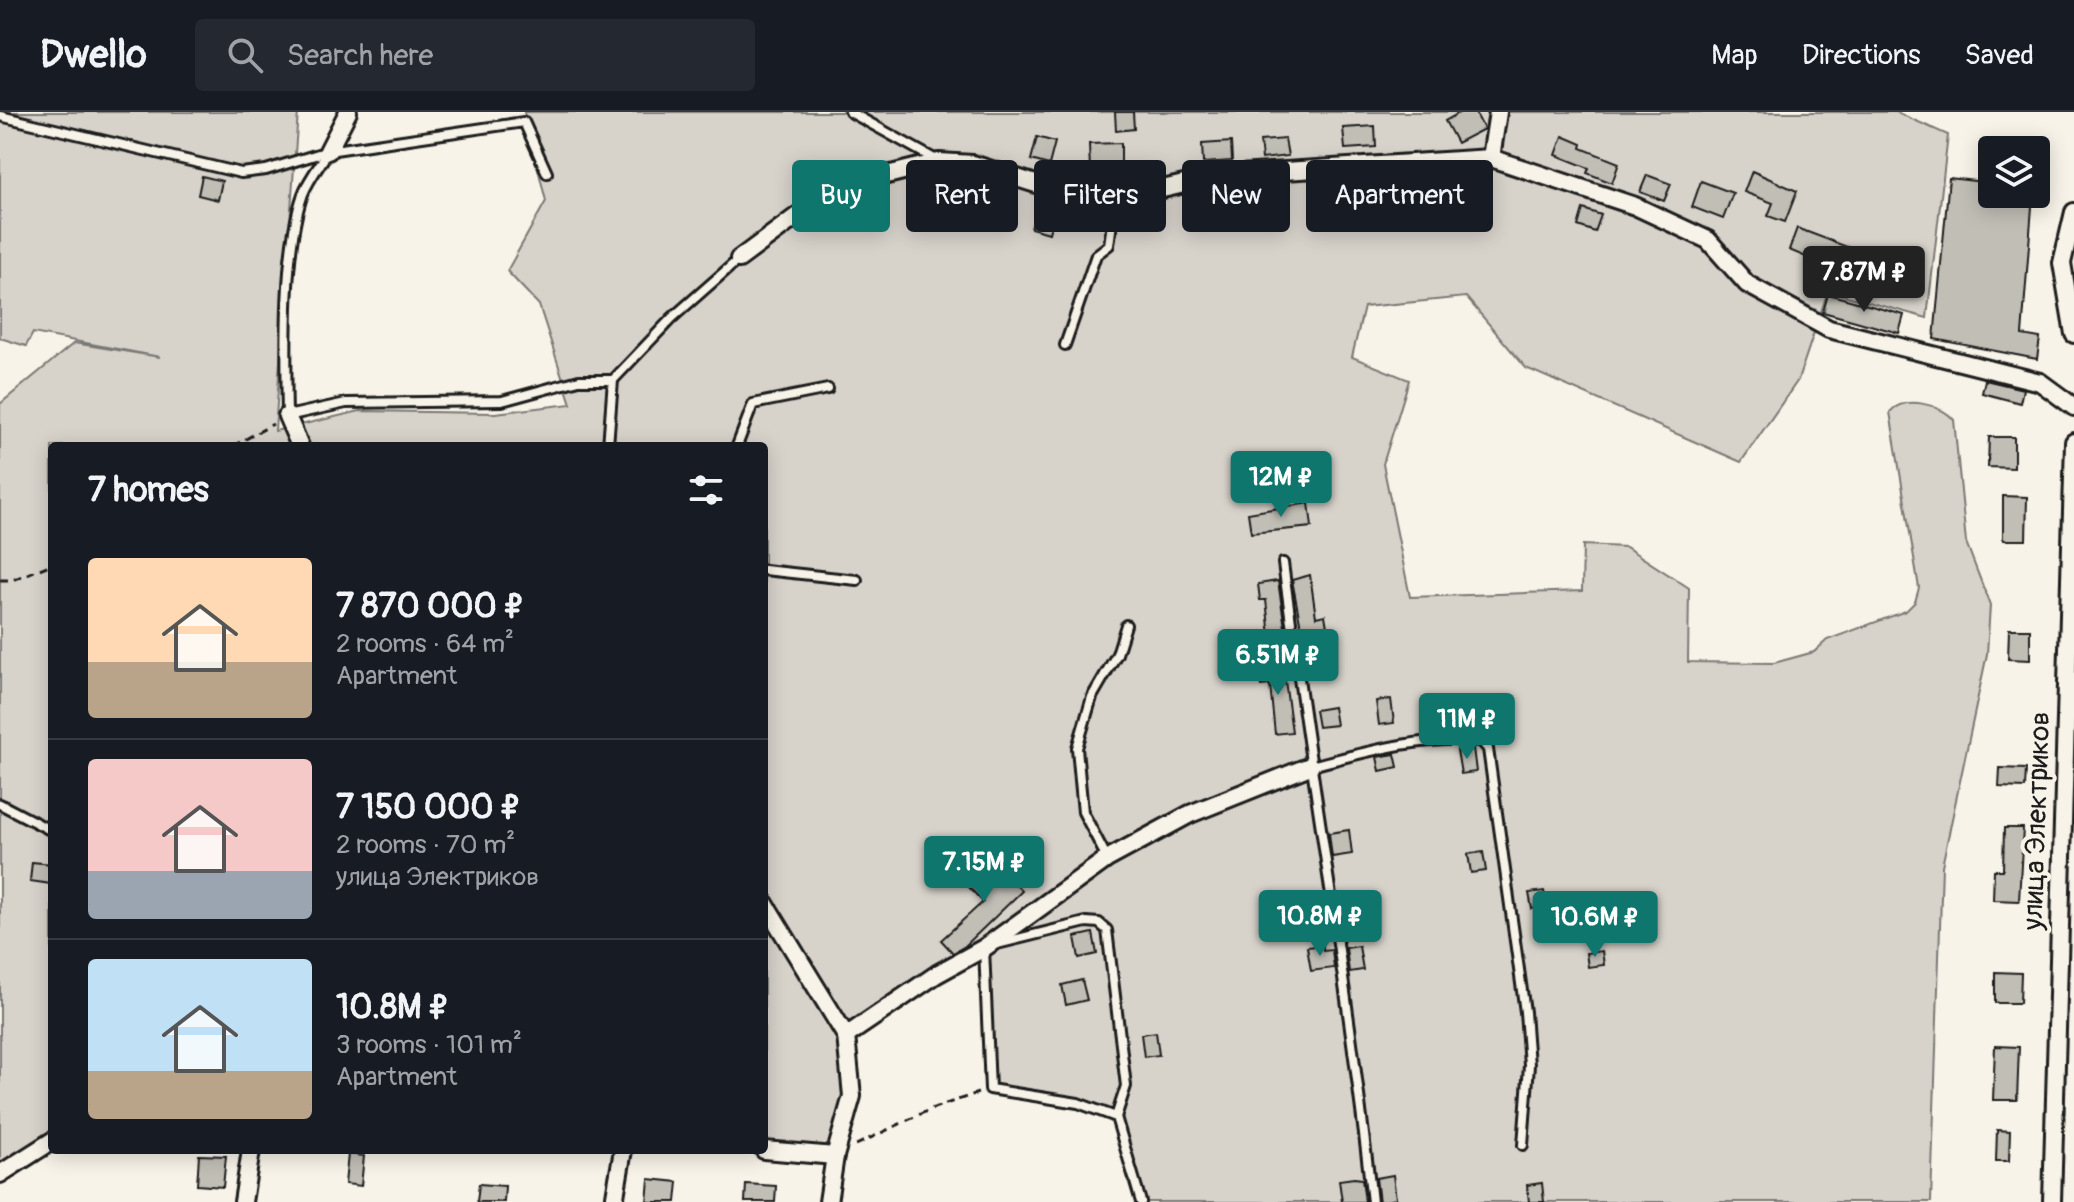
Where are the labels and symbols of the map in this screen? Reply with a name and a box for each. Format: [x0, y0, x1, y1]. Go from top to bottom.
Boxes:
pin: 7.87M ₽ [1790, 246, 1938, 314]
pin: 12M ₽ [1225, 451, 1337, 519]
pin: 6.51M ₽ [1204, 629, 1352, 697]
pin: 11M ₽ [1411, 693, 1523, 761]
street label: улица Электриков [2016, 711, 2058, 932]
pin: 7.15M ₽ [910, 836, 1058, 904]
pin: 10.8M ₽ [1246, 890, 1394, 958]
pin: 10.6M ₽ [1521, 891, 1669, 959]

